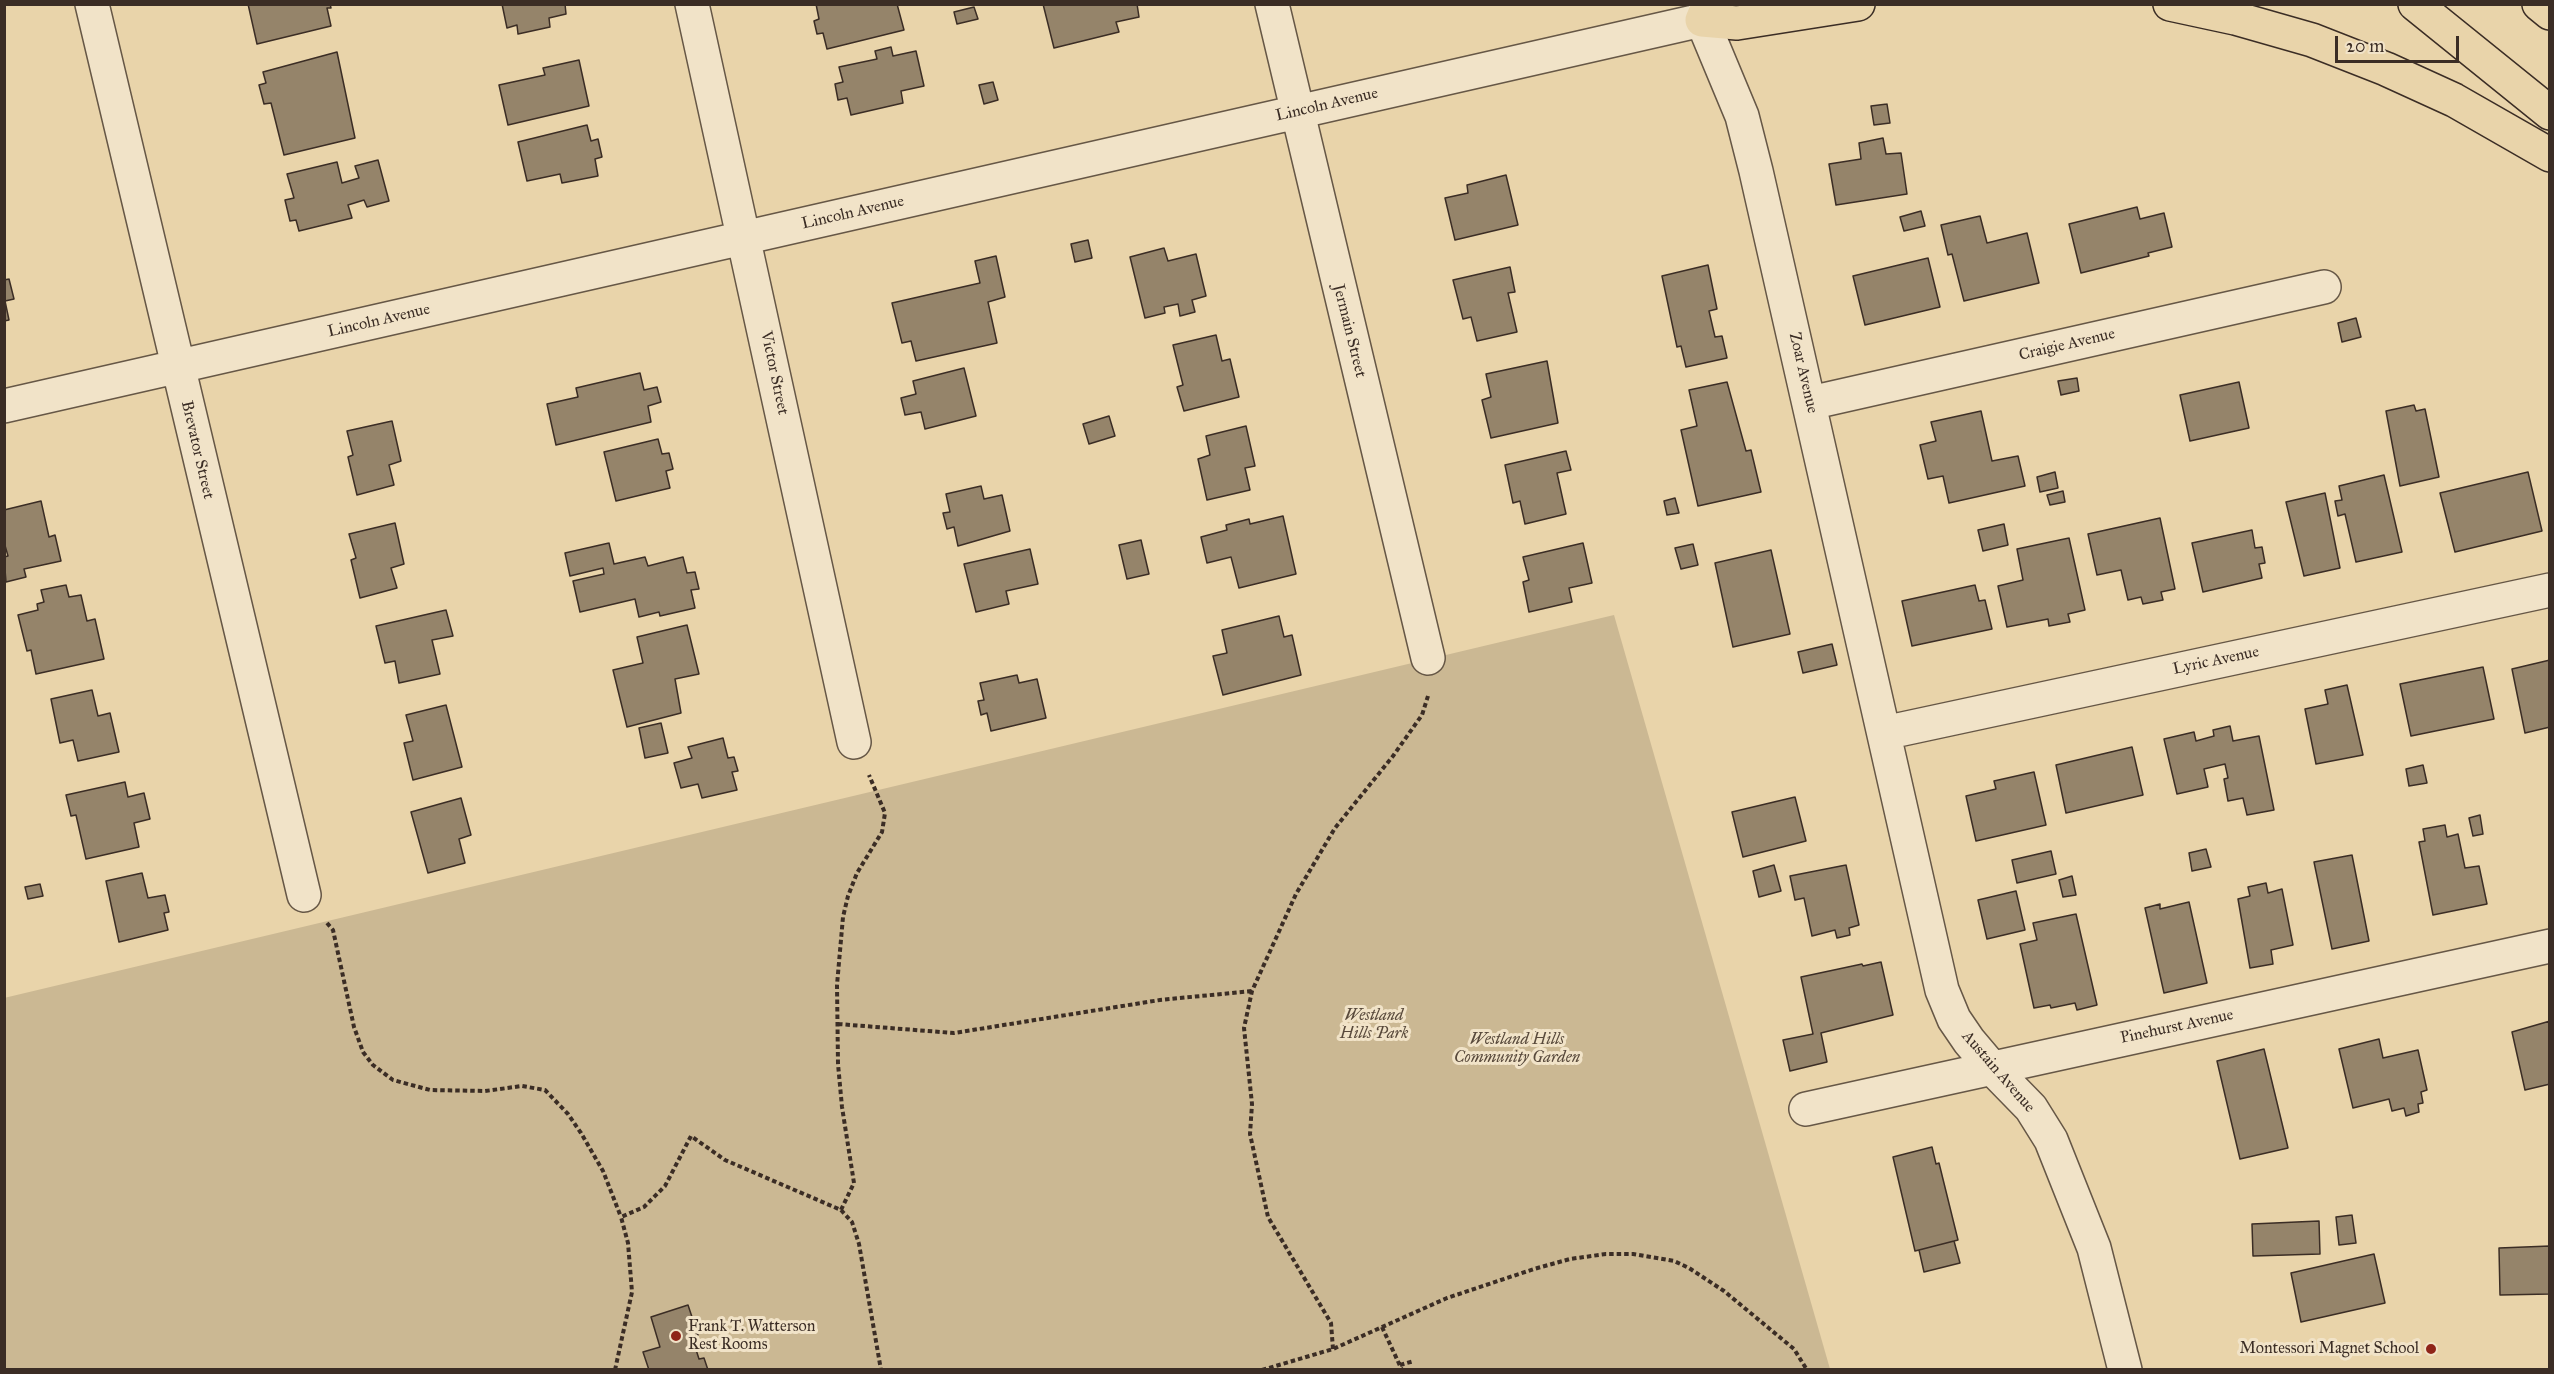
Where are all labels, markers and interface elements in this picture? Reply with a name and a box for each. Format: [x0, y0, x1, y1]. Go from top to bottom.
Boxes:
scale bar [2338, 24, 2462, 62]
text: 20 m [2346, 35, 2384, 57]
street label: Lincoln Avenue [1274, 84, 1380, 126]
street label: Lincoln Avenue [800, 192, 906, 234]
street label: Jermain Street [1328, 282, 1370, 380]
street label: Lincoln Avenue [326, 300, 432, 342]
street label: Craigie Avenue [2017, 325, 2117, 365]
street label: Victor Street [756, 329, 792, 417]
street label: Zoar Avenue [1784, 331, 1822, 415]
street label: Brevator Street [176, 399, 218, 501]
street label: Lyric Avenue [2171, 642, 2261, 680]
park label: Westland Hills Park [1340, 1006, 1408, 1044]
street label: Pinehurst Avenue [2119, 1006, 2235, 1048]
street label: Austain Avenue [1957, 1027, 2039, 1117]
park label: Westland Hills Community Garden [1454, 1030, 1580, 1068]
place label: Frank T. Watterson Rest Rooms [688, 1317, 815, 1355]
marker: Frank T. Watterson Rest Rooms [669, 1329, 683, 1343]
place label: Montessori Magnet School [2239, 1339, 2419, 1359]
marker: Montessori Magnet School [2424, 1342, 2438, 1356]

